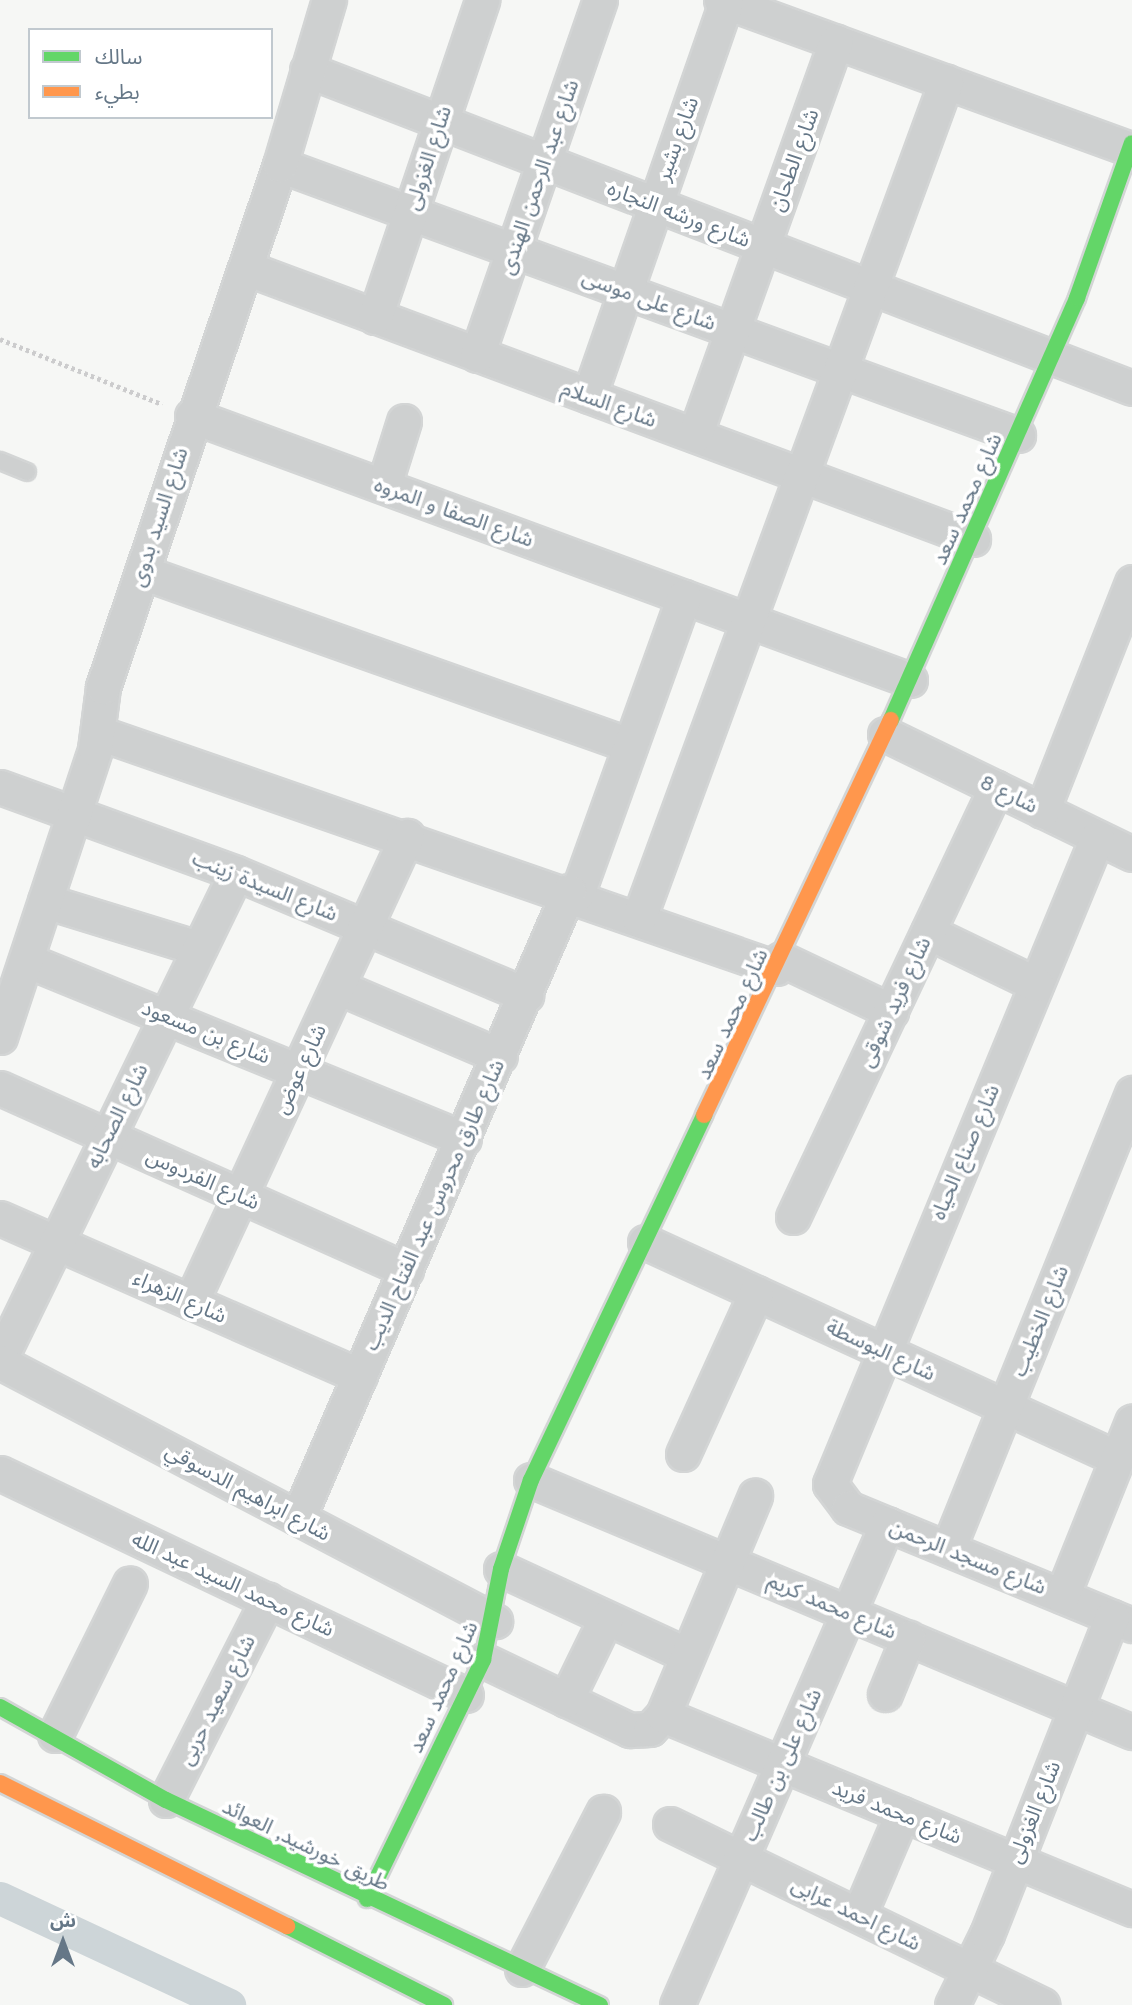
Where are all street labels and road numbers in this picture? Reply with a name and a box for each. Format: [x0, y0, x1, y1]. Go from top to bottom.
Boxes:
street label: شارع عبد الرحمن الهندى [494, 76, 584, 278]
street label: شارع بشير [650, 93, 704, 185]
street label: شارع الغزولى [399, 103, 457, 213]
street label: شارع الطحان [764, 105, 824, 215]
street label: شارع ورشه النجاره [604, 175, 754, 253]
street label: شارع على موسى [579, 264, 719, 336]
street label: شارع السلام [558, 375, 660, 433]
street label: شارع محمد سعد [927, 429, 1007, 569]
street label: شارع السيد بدوى [125, 444, 193, 590]
street label: شارع الصفا و المروه [371, 472, 537, 552]
street label: شارع 8 [976, 769, 1042, 819]
street label: شارع السيدة زينب [189, 845, 341, 927]
street label: شارع فريد شوقى [854, 933, 936, 1071]
street label: شارع محمد سعد [691, 945, 773, 1083]
street label: شارع بن مسعود [138, 995, 274, 1069]
street label: شارع عوض [268, 1020, 332, 1118]
street label: شارع طارق محروس عبد الفتاح الديب [358, 1056, 510, 1354]
street label: شارع الصحابه [81, 1059, 153, 1173]
street label: شارع صناع الحياه [925, 1081, 1005, 1223]
street label: شارع الفردوس [142, 1143, 264, 1215]
street label: شارع الخطيب [1006, 1262, 1074, 1380]
street label: شارع الزهراء [129, 1265, 231, 1329]
street label: شارع البوسطة [823, 1314, 939, 1386]
street label: شارع ابراهيم الدسوقي [161, 1438, 335, 1546]
street label: شارع مسجد الرحمن [886, 1514, 1050, 1600]
street label: شارع محمد السيد عبد الله [128, 1526, 338, 1642]
street label: شارع محمد كريم [764, 1568, 900, 1644]
street label: شارع محمد سعد [403, 1617, 483, 1757]
street label: شارع سعيد حربى [173, 1631, 261, 1769]
street label: شارع على بن طالب [737, 1685, 827, 1845]
street label: شارع الغزولى [1002, 1757, 1066, 1867]
street label: شارع محمد فريد [829, 1775, 965, 1849]
street label: طريق خورشيد, العوائد [218, 1794, 394, 1896]
street label: شارع احمد عرابى [787, 1872, 925, 1956]

